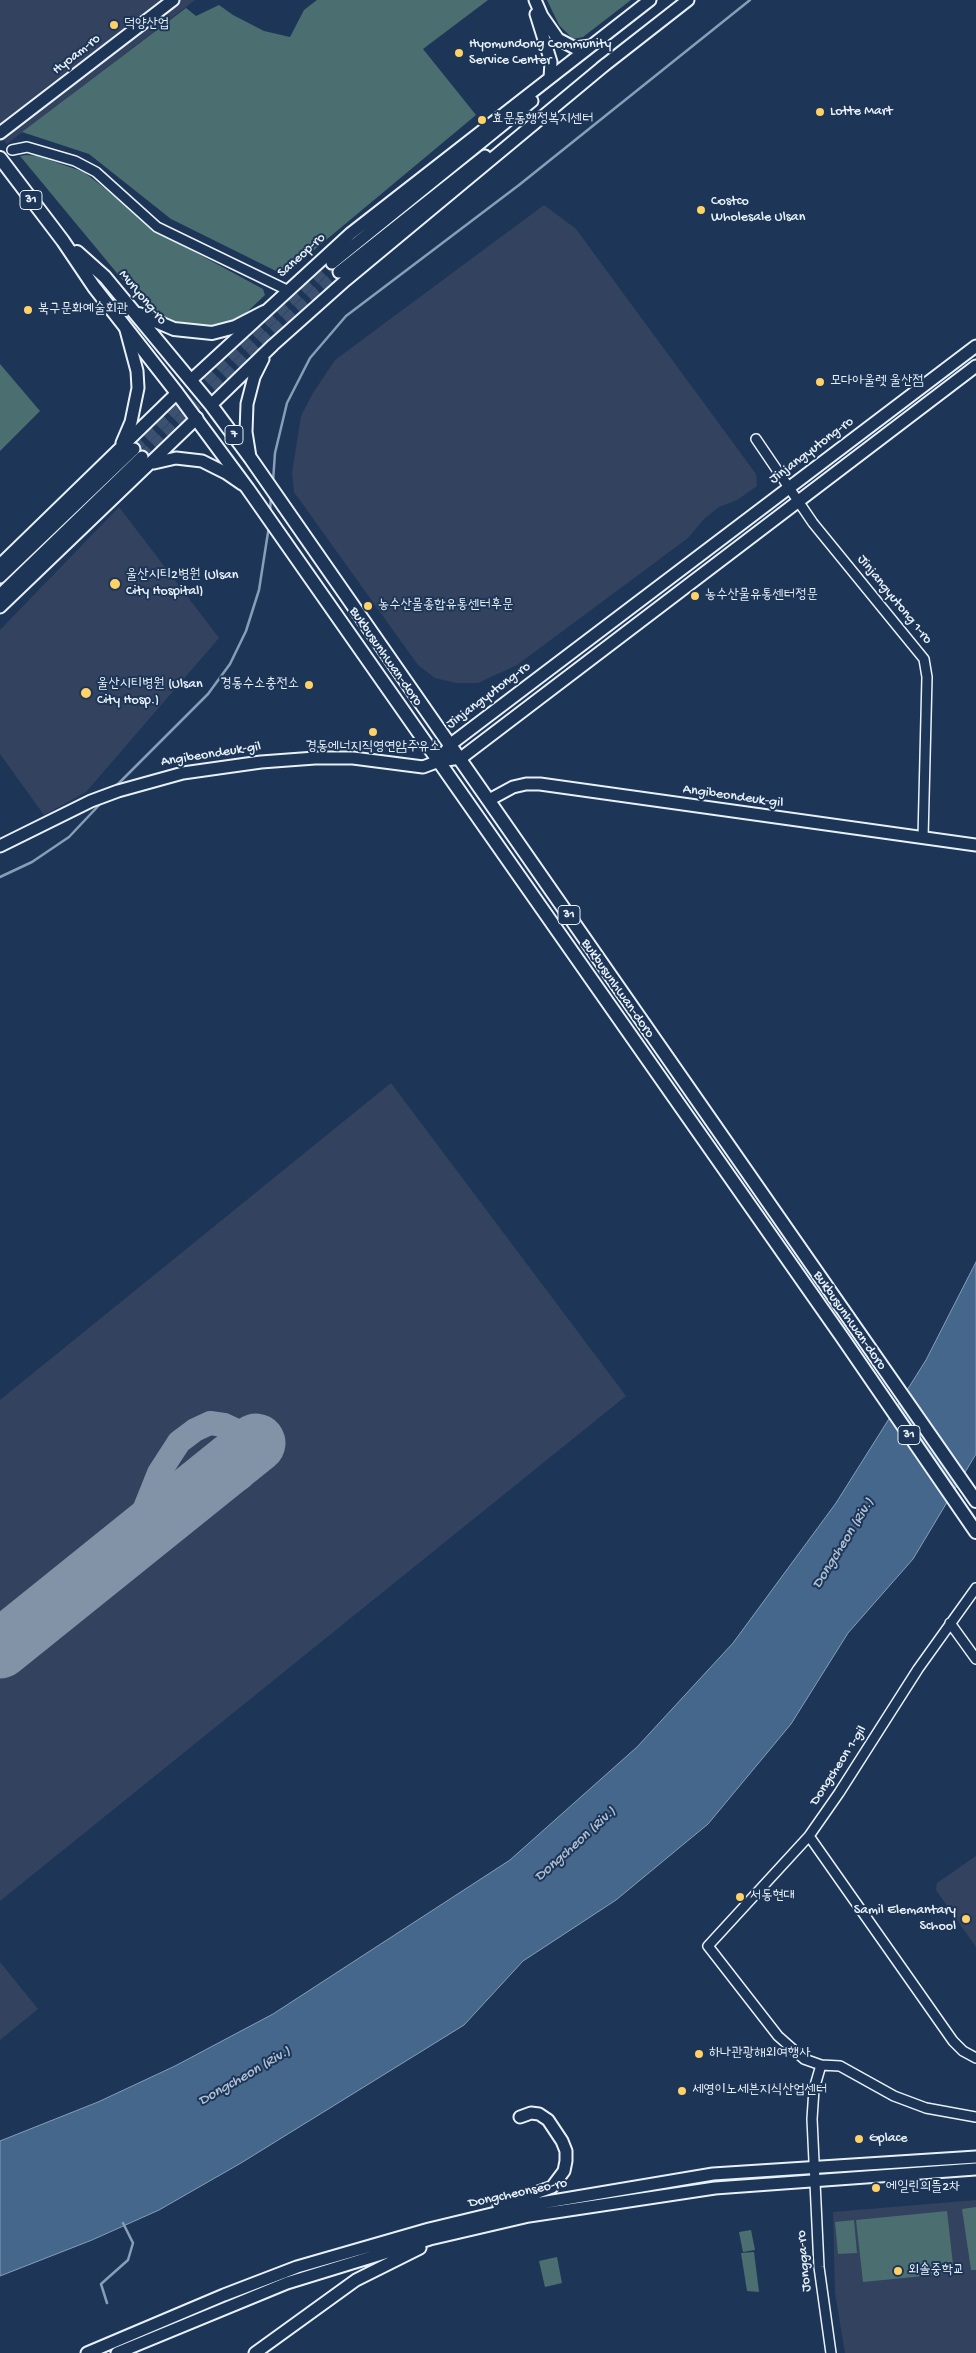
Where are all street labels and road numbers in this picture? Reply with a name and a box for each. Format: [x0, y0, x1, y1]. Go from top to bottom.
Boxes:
street label: Hyoam-ro [50, 31, 104, 79]
road number: 31 [20, 190, 42, 210]
street label: Saneop-ro [274, 230, 330, 282]
street label: Muryong-ro [114, 267, 170, 329]
street label: Jinjangyutong-ro [767, 414, 857, 488]
road number: 7 [225, 426, 243, 444]
street label: Jinjangyutong 1-ro [853, 552, 935, 648]
street label: Bukbusunhwan-doro [345, 604, 425, 710]
street label: Jinjangyutong-ro [444, 659, 534, 733]
street label: Angibeondeuk-gil [160, 739, 262, 771]
street label: Angibeondeuk-gil [682, 782, 784, 812]
road number: 31 [558, 906, 580, 924]
street label: Bukbusunhwan-doro [577, 936, 657, 1042]
street label: Bukbusunhwan-doro [809, 1268, 889, 1374]
road number: 31 [898, 1426, 920, 1444]
street label: Dongcheon 1-gil [807, 1723, 871, 1809]
street label: Dongcheonseo-ro [467, 2175, 569, 2213]
street label: Jongga-ro [794, 2230, 816, 2292]

